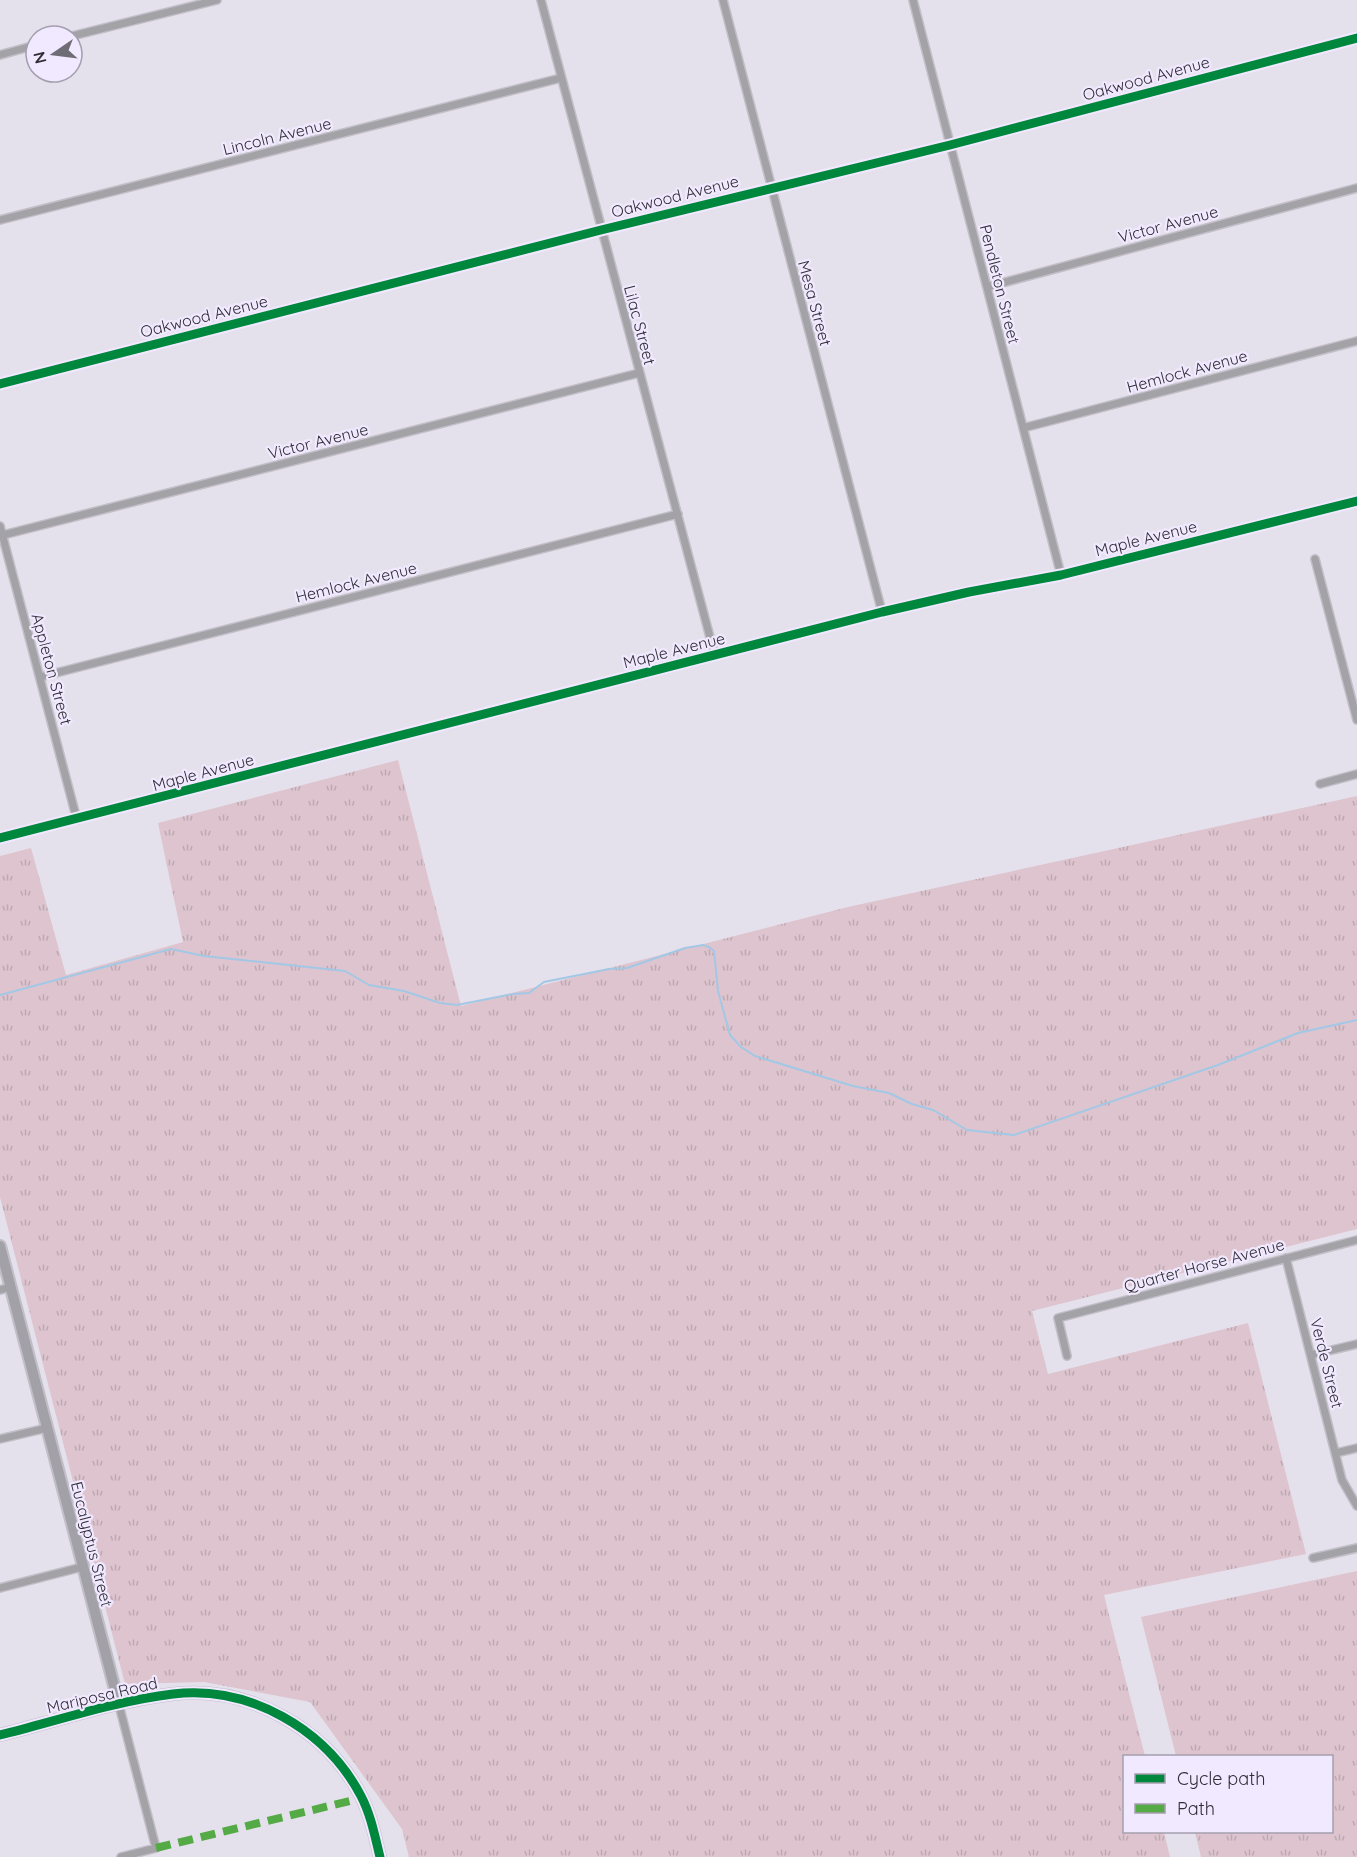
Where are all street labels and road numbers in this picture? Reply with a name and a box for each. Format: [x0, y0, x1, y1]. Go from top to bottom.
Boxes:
street label: Oakwood Avenue [1080, 51, 1212, 105]
street label: Lincoln Avenue [221, 113, 333, 159]
street label: Oakwood Avenue [609, 170, 741, 222]
street label: Victor Avenue [1116, 201, 1220, 247]
street label: Pendleton Street [976, 222, 1024, 346]
street label: Mesa Street [794, 258, 836, 348]
street label: Lilac Street [620, 283, 660, 367]
street label: Oakwood Avenue [138, 290, 270, 342]
street label: Hemlock Avenue [1124, 345, 1250, 397]
street label: Victor Avenue [266, 419, 370, 463]
street label: Maple Avenue [1093, 516, 1199, 560]
street label: Hemlock Avenue [293, 557, 419, 607]
street label: Appleton Street [28, 611, 76, 727]
street label: Maple Avenue [621, 628, 727, 672]
street label: Maple Avenue [150, 749, 256, 795]
street label: Quarter Horse Avenue [1122, 1234, 1286, 1296]
street label: Verde Street [1306, 1316, 1348, 1410]
street label: Eucalyptus Street [67, 1479, 117, 1609]
street label: Mariposa Road [45, 1673, 159, 1717]

